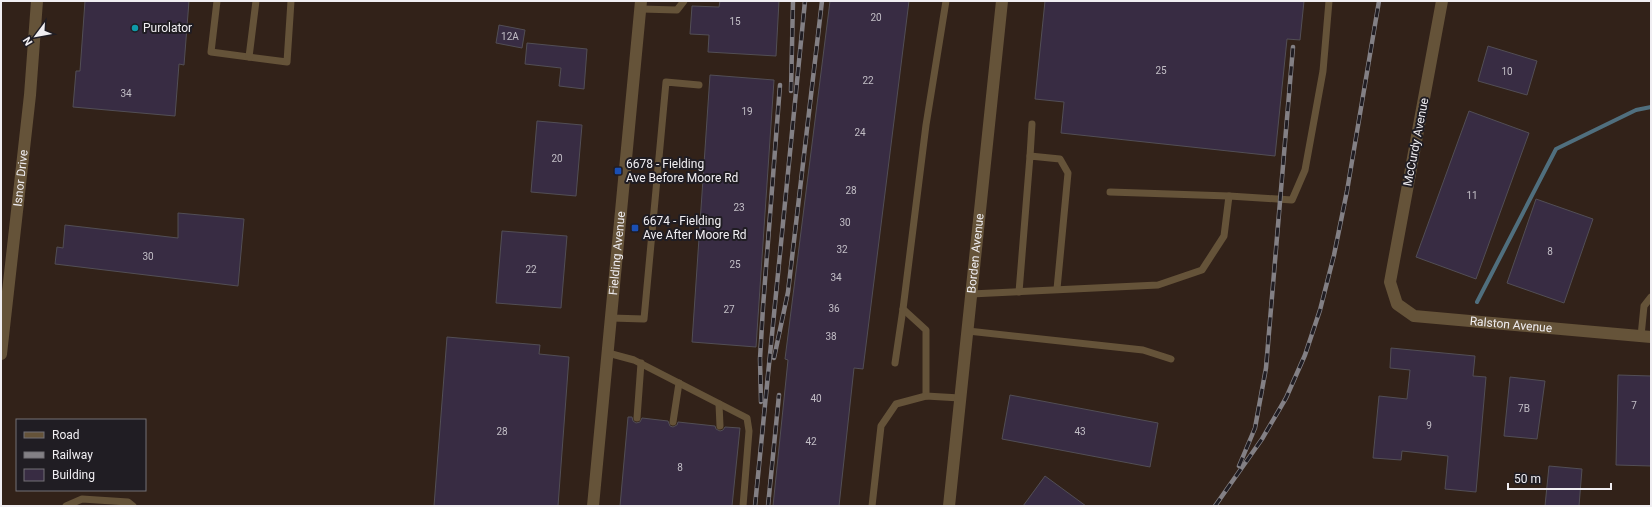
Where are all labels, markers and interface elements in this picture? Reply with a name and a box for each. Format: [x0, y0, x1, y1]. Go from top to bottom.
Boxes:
house number: 20 [870, 12, 882, 23]
north arrow [16, 16, 56, 56]
house number: 15 [729, 16, 741, 27]
place label: Purolator [143, 21, 192, 35]
marker: Purolator [130, 23, 140, 33]
house number: 12A [501, 31, 519, 42]
text: N [20, 34, 36, 48]
house number: 25 [1155, 65, 1167, 76]
house number: 10 [1501, 66, 1513, 77]
house number: 22 [862, 75, 874, 86]
house number: 34 [120, 88, 132, 99]
street label: McCurdy Avenue [1401, 97, 1431, 187]
house number: 19 [741, 106, 753, 117]
house number: 24 [854, 127, 866, 138]
street label: Isnor Drive [11, 149, 31, 207]
house number: 20 [551, 153, 563, 164]
place label: 6678 - Fielding Ave Before Moore Rd [626, 157, 738, 185]
marker: 6678 - Fielding Ave Before Moore Rd [613, 166, 623, 176]
house number: 28 [845, 185, 857, 196]
house number: 11 [1466, 190, 1478, 201]
house number: 23 [733, 202, 745, 213]
street label: Fielding Avenue [606, 211, 628, 296]
street label: Borden Avenue [964, 213, 987, 294]
place label: 6674 - Fielding Ave After Moore Rd [643, 214, 747, 242]
house number: 30 [839, 217, 851, 228]
marker: 6674 - Fielding Ave After Moore Rd [630, 223, 640, 233]
house number: 32 [836, 244, 848, 255]
house number: 8 [1547, 246, 1553, 257]
house number: 30 [142, 251, 154, 262]
house number: 25 [729, 259, 741, 270]
house number: 22 [525, 264, 537, 275]
house number: 34 [830, 272, 842, 283]
house number: 36 [828, 303, 840, 314]
house number: 27 [723, 304, 735, 315]
street label: Ralston Avenue [1469, 314, 1553, 335]
house number: 38 [825, 331, 837, 342]
house number: 40 [810, 393, 822, 404]
house number: 7 [1631, 400, 1637, 411]
house number: 7B [1518, 403, 1530, 414]
legend [16, 419, 146, 491]
house number: 9 [1426, 420, 1432, 431]
house number: 28 [496, 426, 508, 437]
house number: 43 [1074, 426, 1086, 437]
text: Road [52, 428, 80, 442]
house number: 42 [805, 436, 817, 447]
text: Railway [52, 448, 93, 462]
house number: 8 [677, 462, 683, 473]
scale bar [1508, 465, 1611, 491]
text: Building [52, 468, 95, 482]
text: 50 m [1514, 472, 1541, 486]

